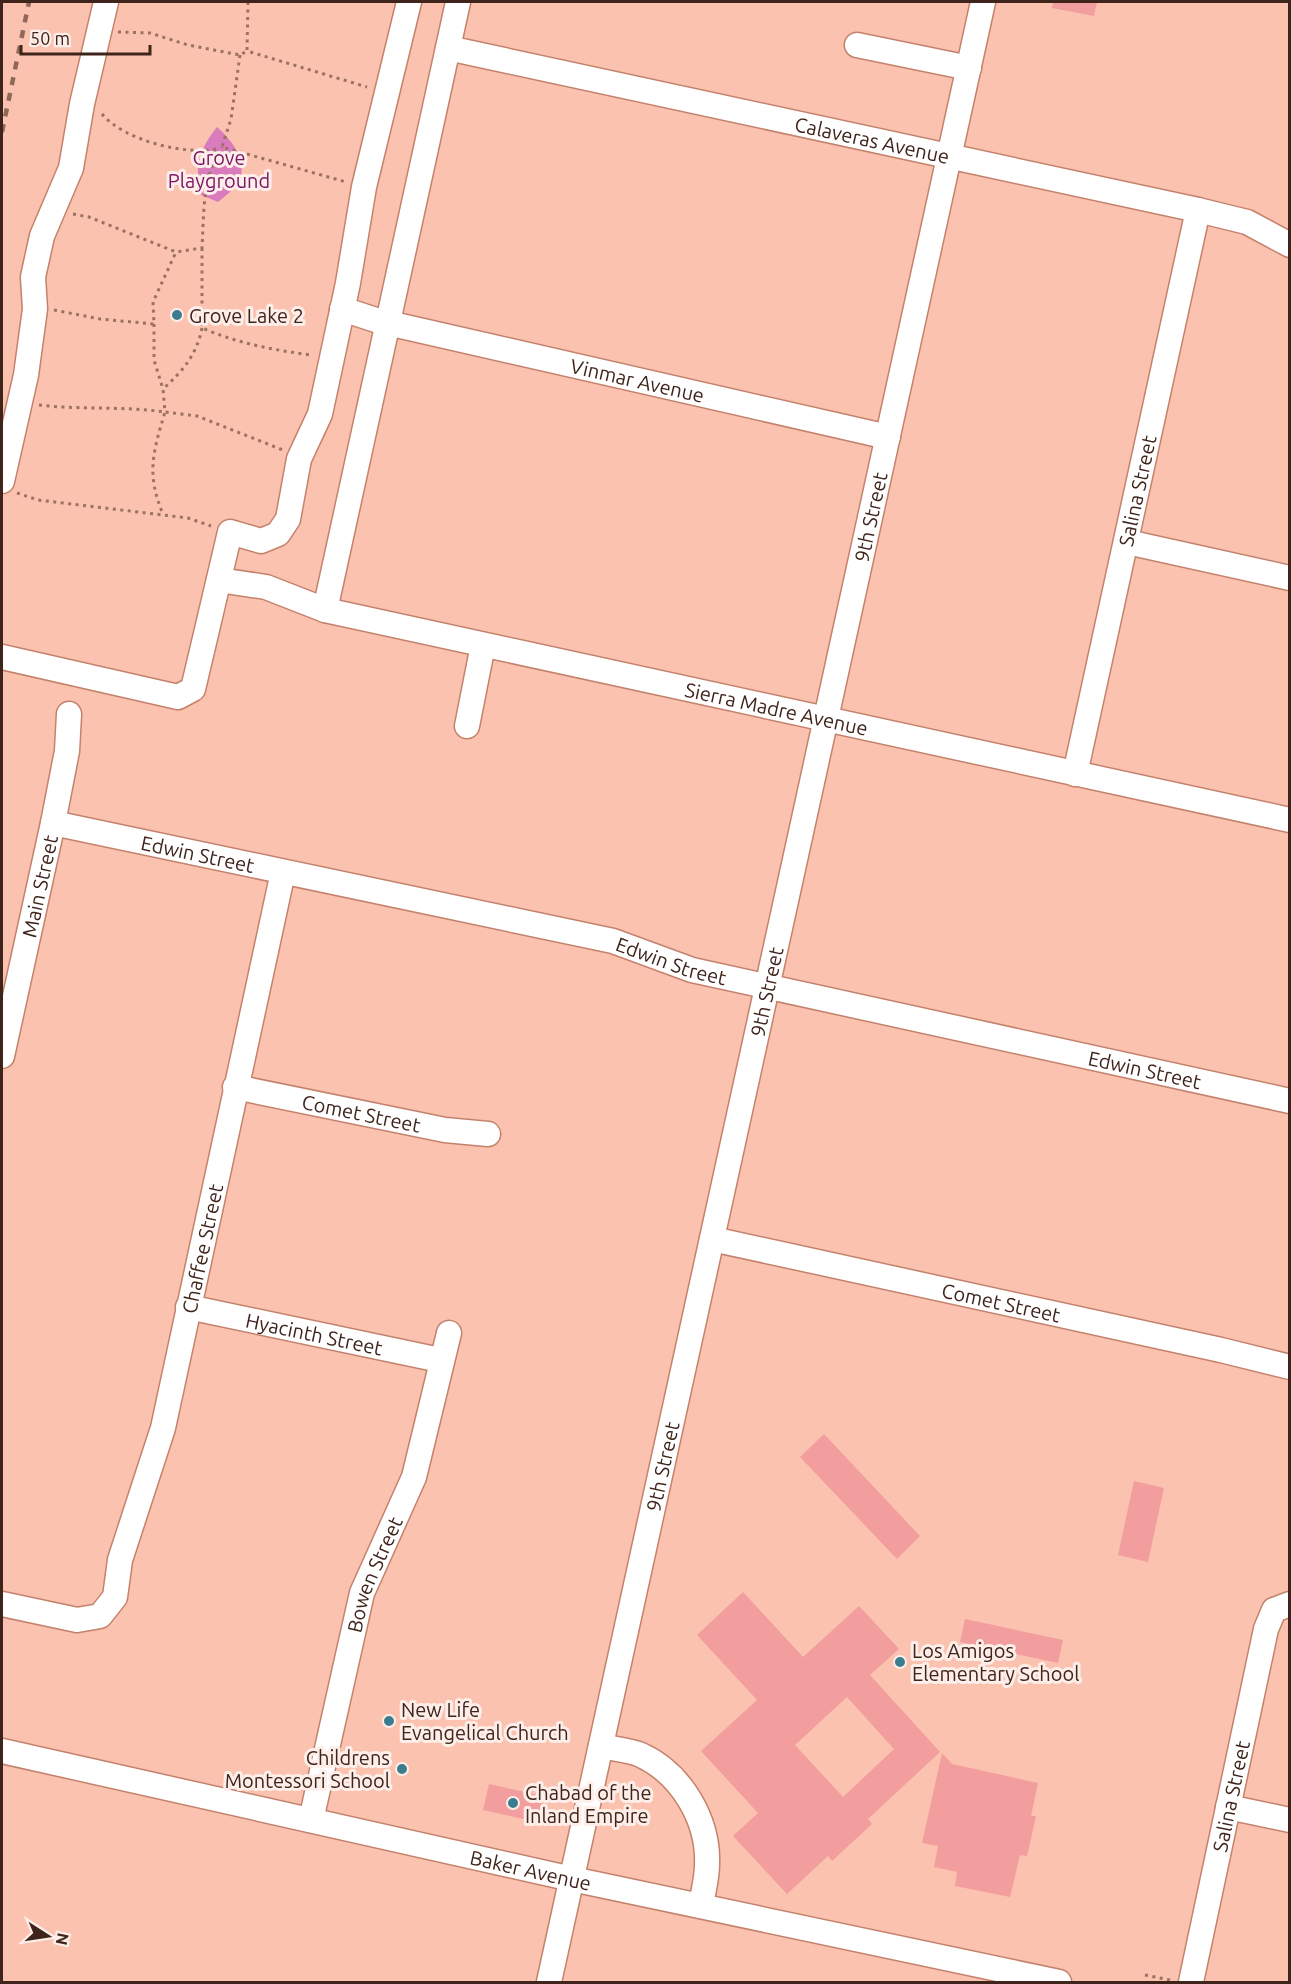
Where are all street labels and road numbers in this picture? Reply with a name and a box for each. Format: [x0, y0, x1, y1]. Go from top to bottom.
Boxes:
street label: Calaveras Avenue [793, 112, 952, 167]
street label: Vinmar Avenue [568, 353, 707, 406]
street label: Salina Street [1114, 433, 1160, 548]
street label: 9th Street [849, 470, 891, 564]
street label: Sierra Madre Avenue [683, 677, 870, 739]
street label: Edwin Street [139, 830, 257, 877]
street label: Main Street [17, 832, 62, 940]
street label: Edwin Street [613, 932, 729, 989]
street label: 9th Street [745, 944, 787, 1038]
street label: Edwin Street [1086, 1046, 1204, 1093]
street label: Comet Street [300, 1090, 423, 1136]
street label: Chaffee Street [177, 1182, 227, 1315]
street label: Comet Street [940, 1278, 1063, 1326]
street label: Hyacinth Street [244, 1308, 385, 1359]
street label: 9th Street [641, 1419, 683, 1513]
street label: Bowen Street [342, 1513, 406, 1635]
street label: Salina Street [1207, 1738, 1254, 1854]
street label: Baker Avenue [468, 1845, 593, 1894]

